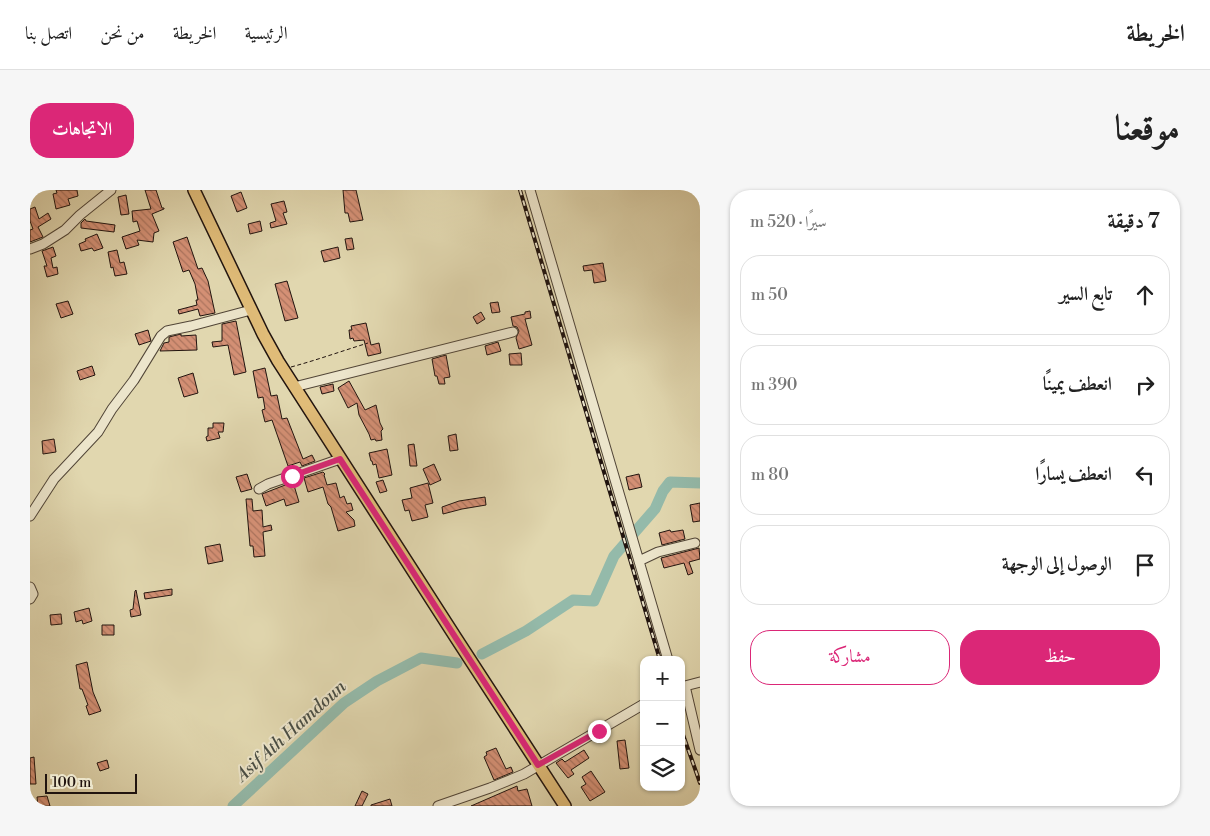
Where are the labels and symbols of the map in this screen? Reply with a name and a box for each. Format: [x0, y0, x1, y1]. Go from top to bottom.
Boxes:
route start [281, 465, 304, 488]
water label: Asif Ath Hamdoun [230, 675, 352, 788]
route end [588, 720, 611, 743]
scale bar [45, 771, 138, 794]

